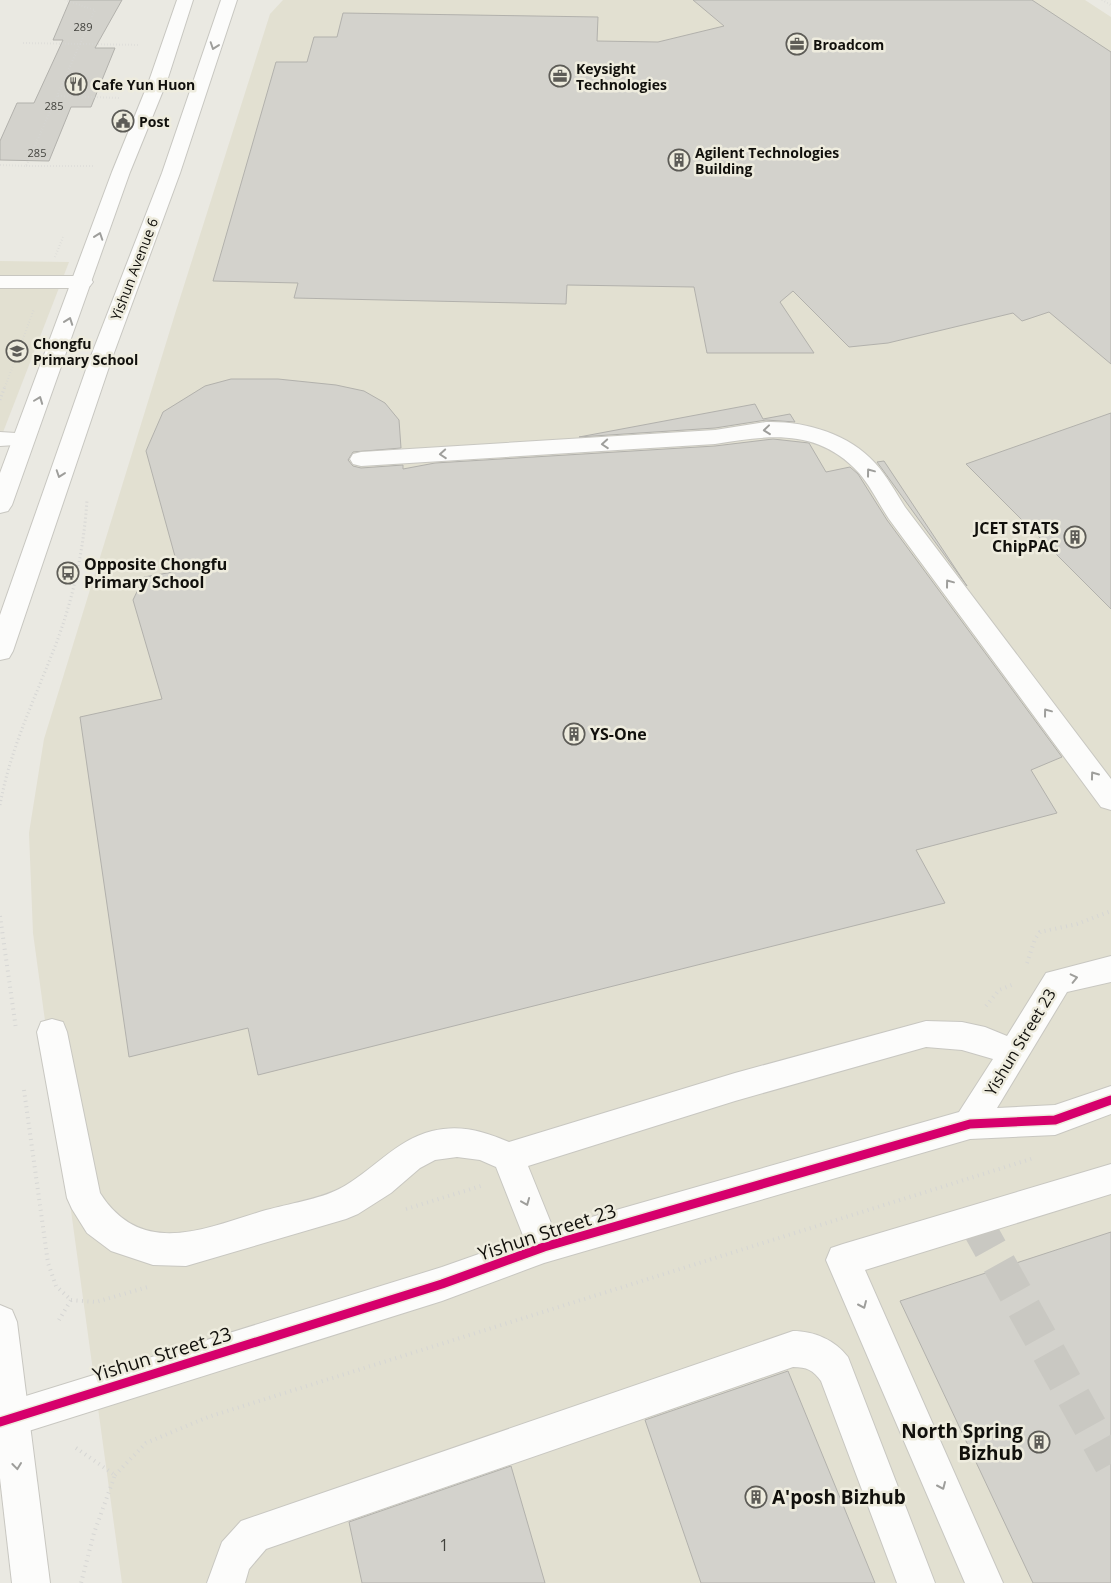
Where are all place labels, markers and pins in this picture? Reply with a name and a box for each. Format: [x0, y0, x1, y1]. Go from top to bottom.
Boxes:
office icon: Broadcom [785, 32, 809, 56]
place label: Broadcom [813, 35, 884, 54]
place label: Keysight Technologies [576, 59, 667, 94]
office icon: Keysight Technologies [548, 64, 572, 88]
restaurant icon: Cafe Yun Huon [64, 72, 88, 96]
place label: Cafe Yun Huon [92, 75, 195, 94]
public building icon: Post [111, 109, 135, 133]
place label: Post [139, 112, 170, 131]
place label: Agilent Technologies Building [695, 143, 839, 178]
building icon: Agilent Technologies Building [667, 148, 691, 172]
place label: Chongfu Primary School [33, 334, 138, 369]
school or university icon: Chongfu Primary School [5, 339, 29, 363]
place label: JCET STATS ChipPAC [972, 517, 1059, 557]
building icon: JCET STATS ChipPAC [1063, 525, 1087, 549]
place label: Opposite Chongfu Primary School [84, 553, 227, 593]
bus stop icon: Opposite Chongfu Primary School [56, 561, 80, 585]
building icon: YS-One [562, 722, 586, 746]
place label: YS-One [590, 723, 647, 745]
place label: North Spring Bizhub [901, 1418, 1023, 1466]
building icon: North Spring Bizhub [1027, 1430, 1051, 1454]
place label: A'posh Bizhub [772, 1484, 906, 1510]
building icon: A'posh Bizhub [744, 1485, 768, 1509]

